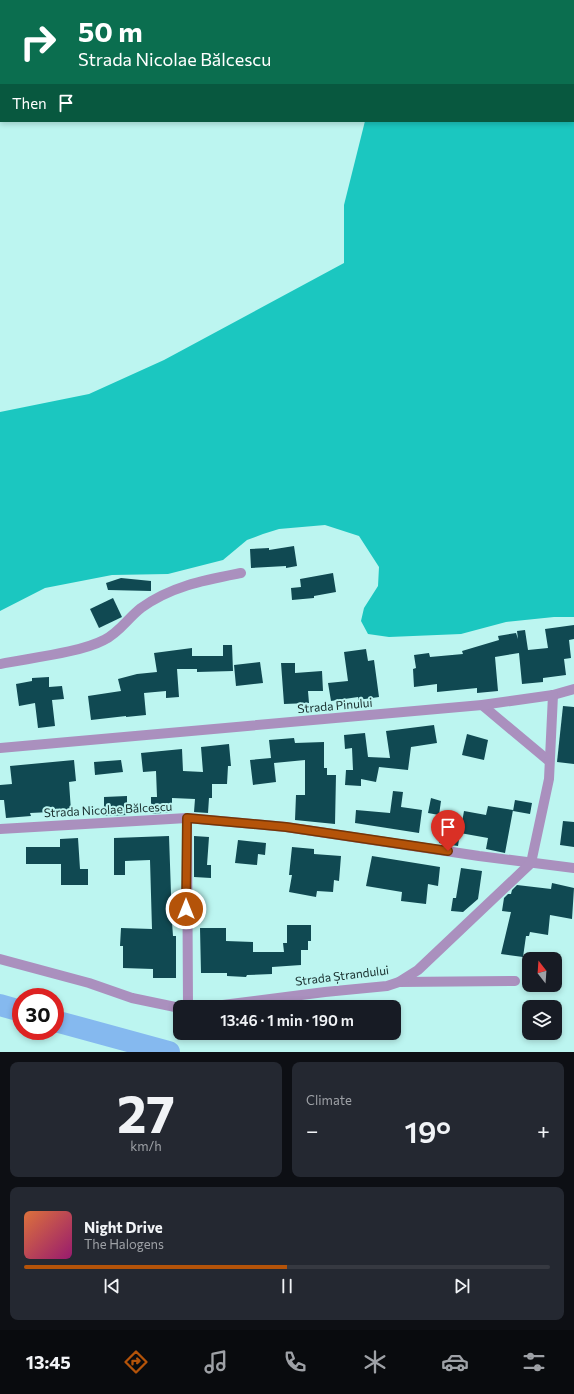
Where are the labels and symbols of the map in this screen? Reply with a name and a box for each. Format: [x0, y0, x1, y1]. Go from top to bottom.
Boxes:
street label: Strada Pinului [297, 695, 373, 715]
street label: Strada Nicolae Bălcescu [43, 799, 173, 819]
pin [431, 810, 465, 851]
position arrow [165, 888, 207, 930]
north arrow [522, 952, 562, 992]
street label: Strada Ștrandului [294, 962, 390, 989]
speed limit sign: 30 [12, 988, 64, 1040]

